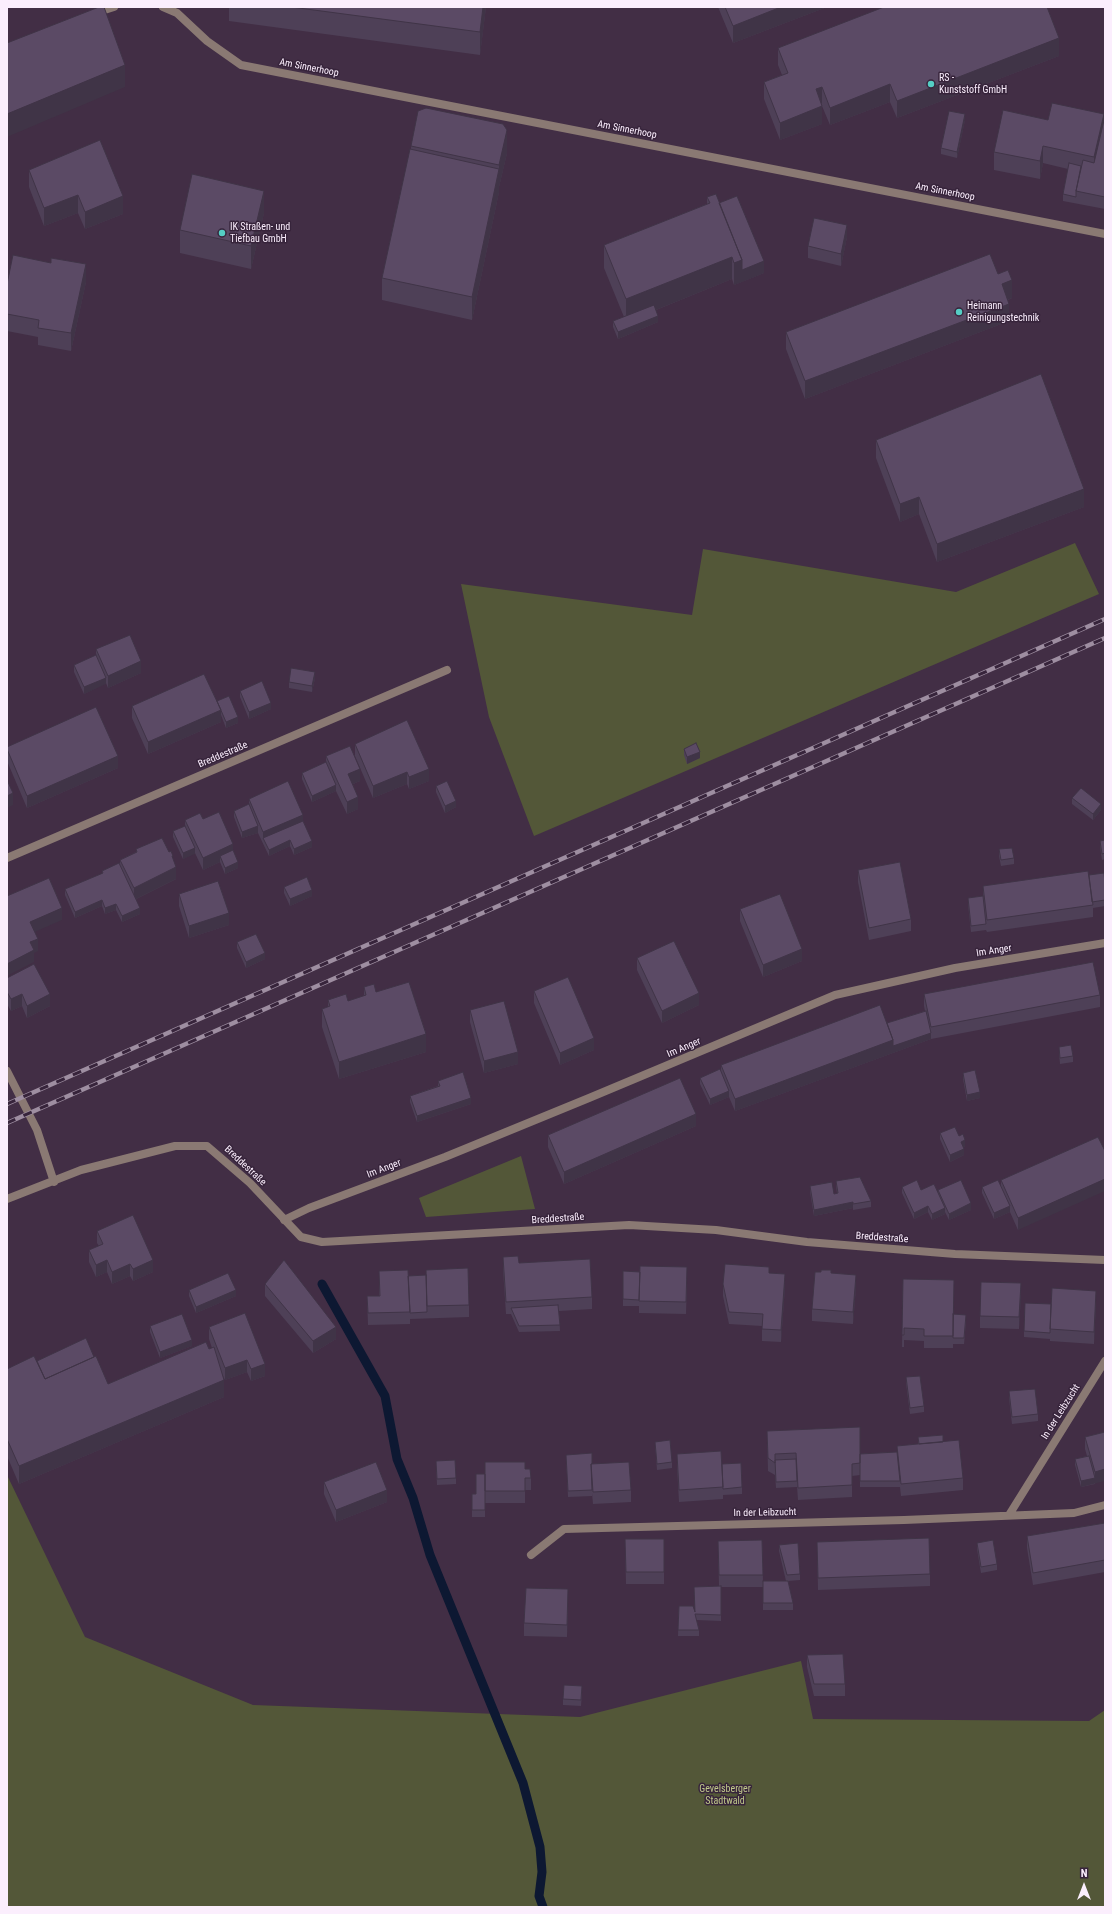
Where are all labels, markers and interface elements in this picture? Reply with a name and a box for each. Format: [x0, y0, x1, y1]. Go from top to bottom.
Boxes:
street label: Am Sinnerhoop [278, 56, 340, 80]
place label: RS - Kunststoff GmbH [939, 72, 1007, 96]
marker: RS - Kunststoff GmbH [926, 79, 936, 89]
street label: Am Sinnerhoop [596, 118, 658, 142]
street label: Am Sinnerhoop [914, 180, 976, 204]
place label: IK Straßen- und Tiefbau GmbH [230, 221, 290, 244]
marker: IK Straßen- und Tiefbau GmbH [217, 228, 227, 238]
place label: Heimann Reinigungstechnik [967, 300, 1039, 324]
marker: Heimann Reinigungstechnik [954, 307, 964, 317]
street label: Breddestraße [196, 739, 250, 771]
street label: Im Anger [975, 942, 1013, 960]
street label: Im Anger [665, 1036, 703, 1060]
street label: Breddestraße [222, 1144, 268, 1188]
street label: Im Anger [365, 1157, 403, 1181]
street label: Breddestraße [531, 1211, 585, 1227]
street label: Breddestraße [855, 1230, 909, 1246]
street label: In der Leibzucht [1039, 1382, 1083, 1442]
street label: In der Leibzucht [733, 1506, 797, 1520]
park label: Gevelsberger Stadtwald [699, 1783, 751, 1806]
north arrow [1064, 1866, 1104, 1906]
text: N [1081, 1867, 1087, 1880]

